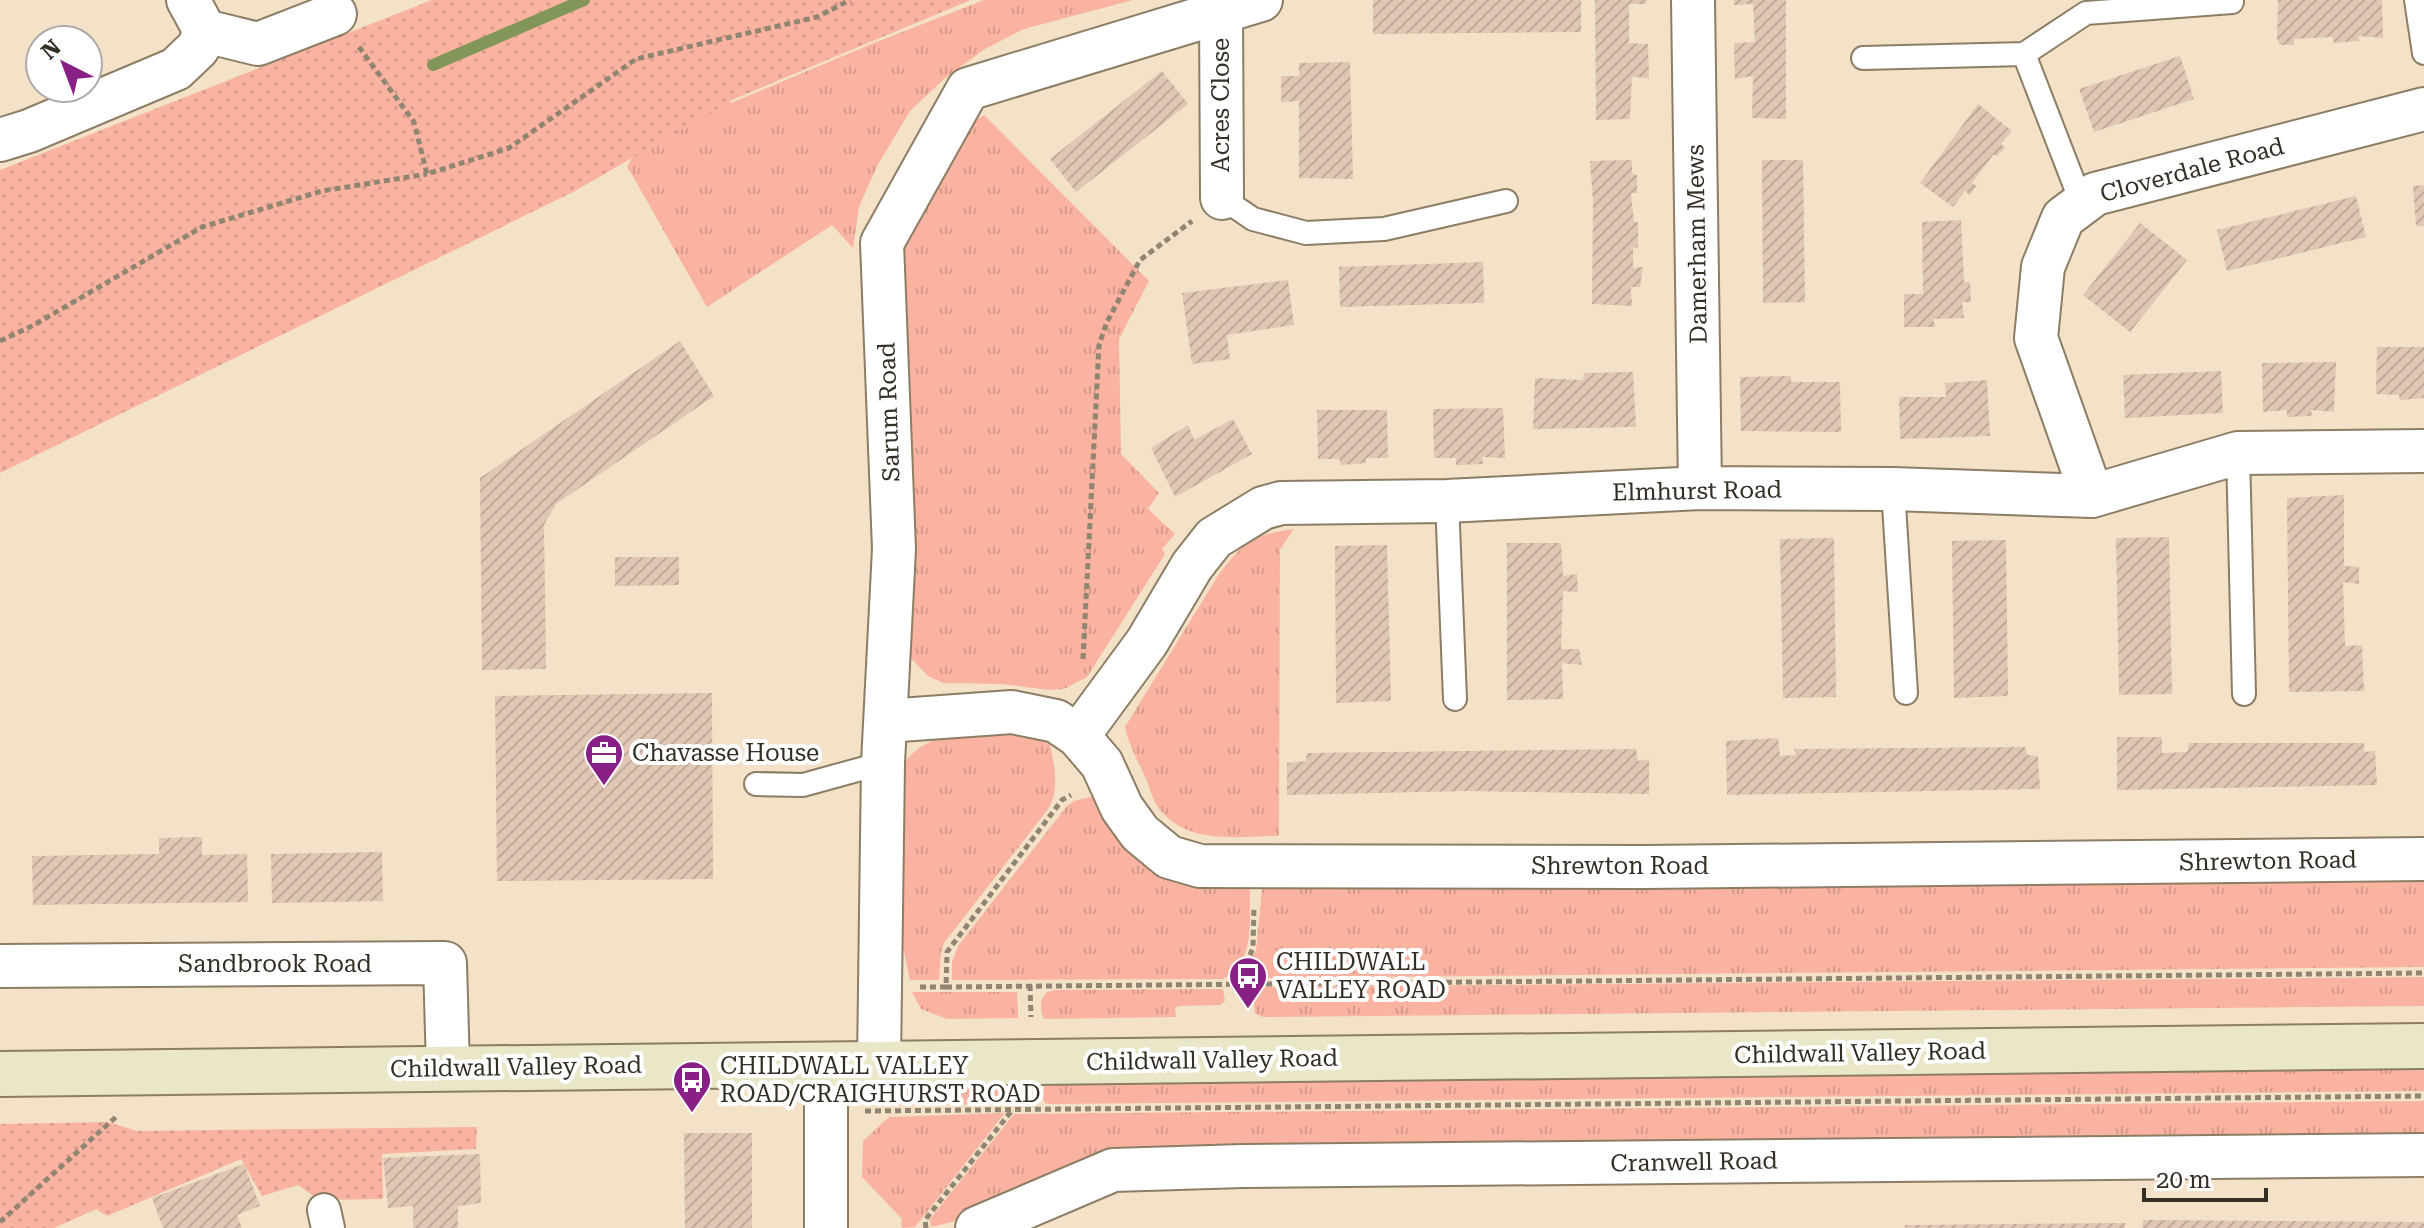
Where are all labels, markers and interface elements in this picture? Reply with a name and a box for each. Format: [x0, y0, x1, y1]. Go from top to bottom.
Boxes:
north arrow [24, 24, 104, 104]
text: N [36, 35, 66, 64]
street label: Acres Close [1207, 38, 1235, 172]
street label: Cloverdale Road [2097, 132, 2287, 208]
street label: Damerham Mews [1681, 144, 1713, 344]
street label: Sarum Road [873, 342, 905, 482]
street label: Elmhurst Road [1612, 476, 1782, 506]
office icon: Chavasse House [583, 732, 625, 787]
place label: Chavasse House [632, 739, 819, 767]
street label: Shrewton Road [2179, 845, 2357, 877]
street label: Shrewton Road [1531, 852, 1709, 880]
place label: CHILDWALL VALLEY ROAD [1276, 948, 1446, 1004]
street label: Sandbrook Road [178, 950, 372, 978]
bus stop icon: CHILDWALL VALLEY ROAD [1227, 955, 1269, 1010]
street label: Childwall Valley Road [1734, 1037, 1986, 1069]
street label: Childwall Valley Road [1086, 1044, 1338, 1076]
street label: Childwall Valley Road [390, 1051, 642, 1083]
place label: CHILDWALL VALLEY ROAD/CRAIGHURST ROAD [720, 1052, 1041, 1108]
bus stop icon: CHILDWALL VALLEY ROAD/CRAIGHURST ROAD [671, 1059, 713, 1114]
street label: Cranwell Road [1610, 1147, 1778, 1177]
scale bar [2144, 1152, 2266, 1202]
text: 20 m [2156, 1166, 2211, 1194]

